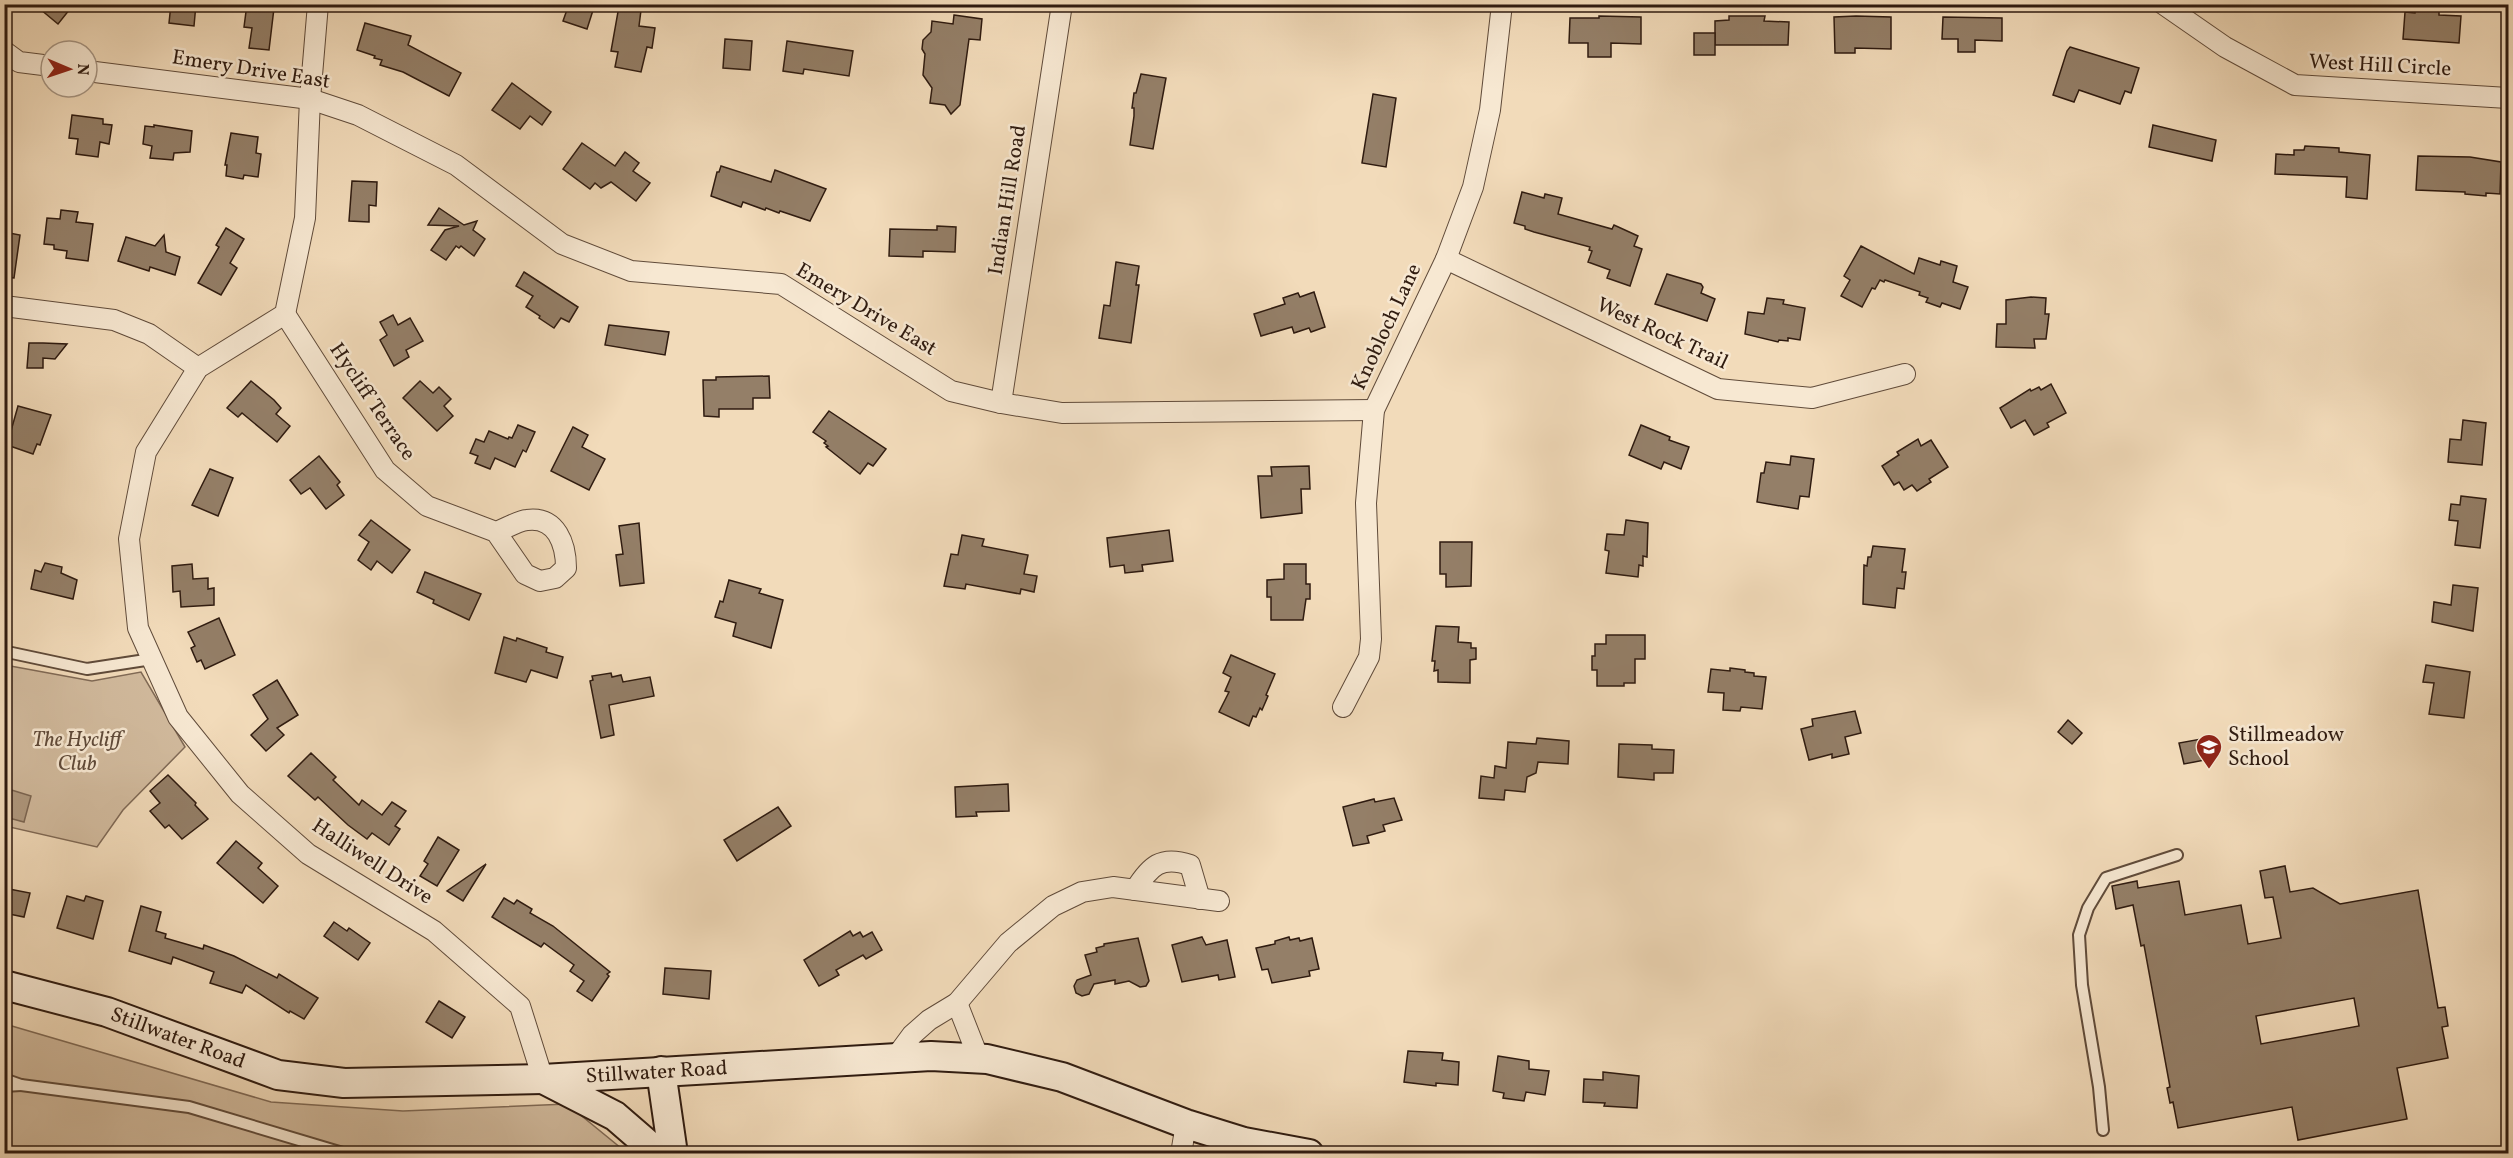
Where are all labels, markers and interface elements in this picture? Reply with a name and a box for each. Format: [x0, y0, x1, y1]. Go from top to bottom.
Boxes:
north arrow [39, 39, 99, 99]
street label: Emery Drive East [170, 43, 332, 97]
street label: West Hill Circle [2308, 48, 2452, 84]
text: N [71, 63, 93, 76]
street label: Indian Hill Road [982, 123, 1034, 277]
street label: Emery Drive East [790, 256, 942, 364]
street label: Knobloch Lane [1345, 259, 1429, 395]
street label: West Rock Trail [1591, 291, 1733, 377]
street label: Hycliff Terrace [322, 337, 422, 467]
place label: Stillmeadow School [2228, 721, 2344, 774]
park label: The Hycliff Club [32, 726, 125, 779]
school or university icon: Stillmeadow School [2194, 732, 2224, 770]
street label: Halliwell Drive [306, 812, 438, 912]
street label: Stillwater Road [106, 1000, 249, 1076]
street label: Stillwater Road [585, 1054, 728, 1091]

